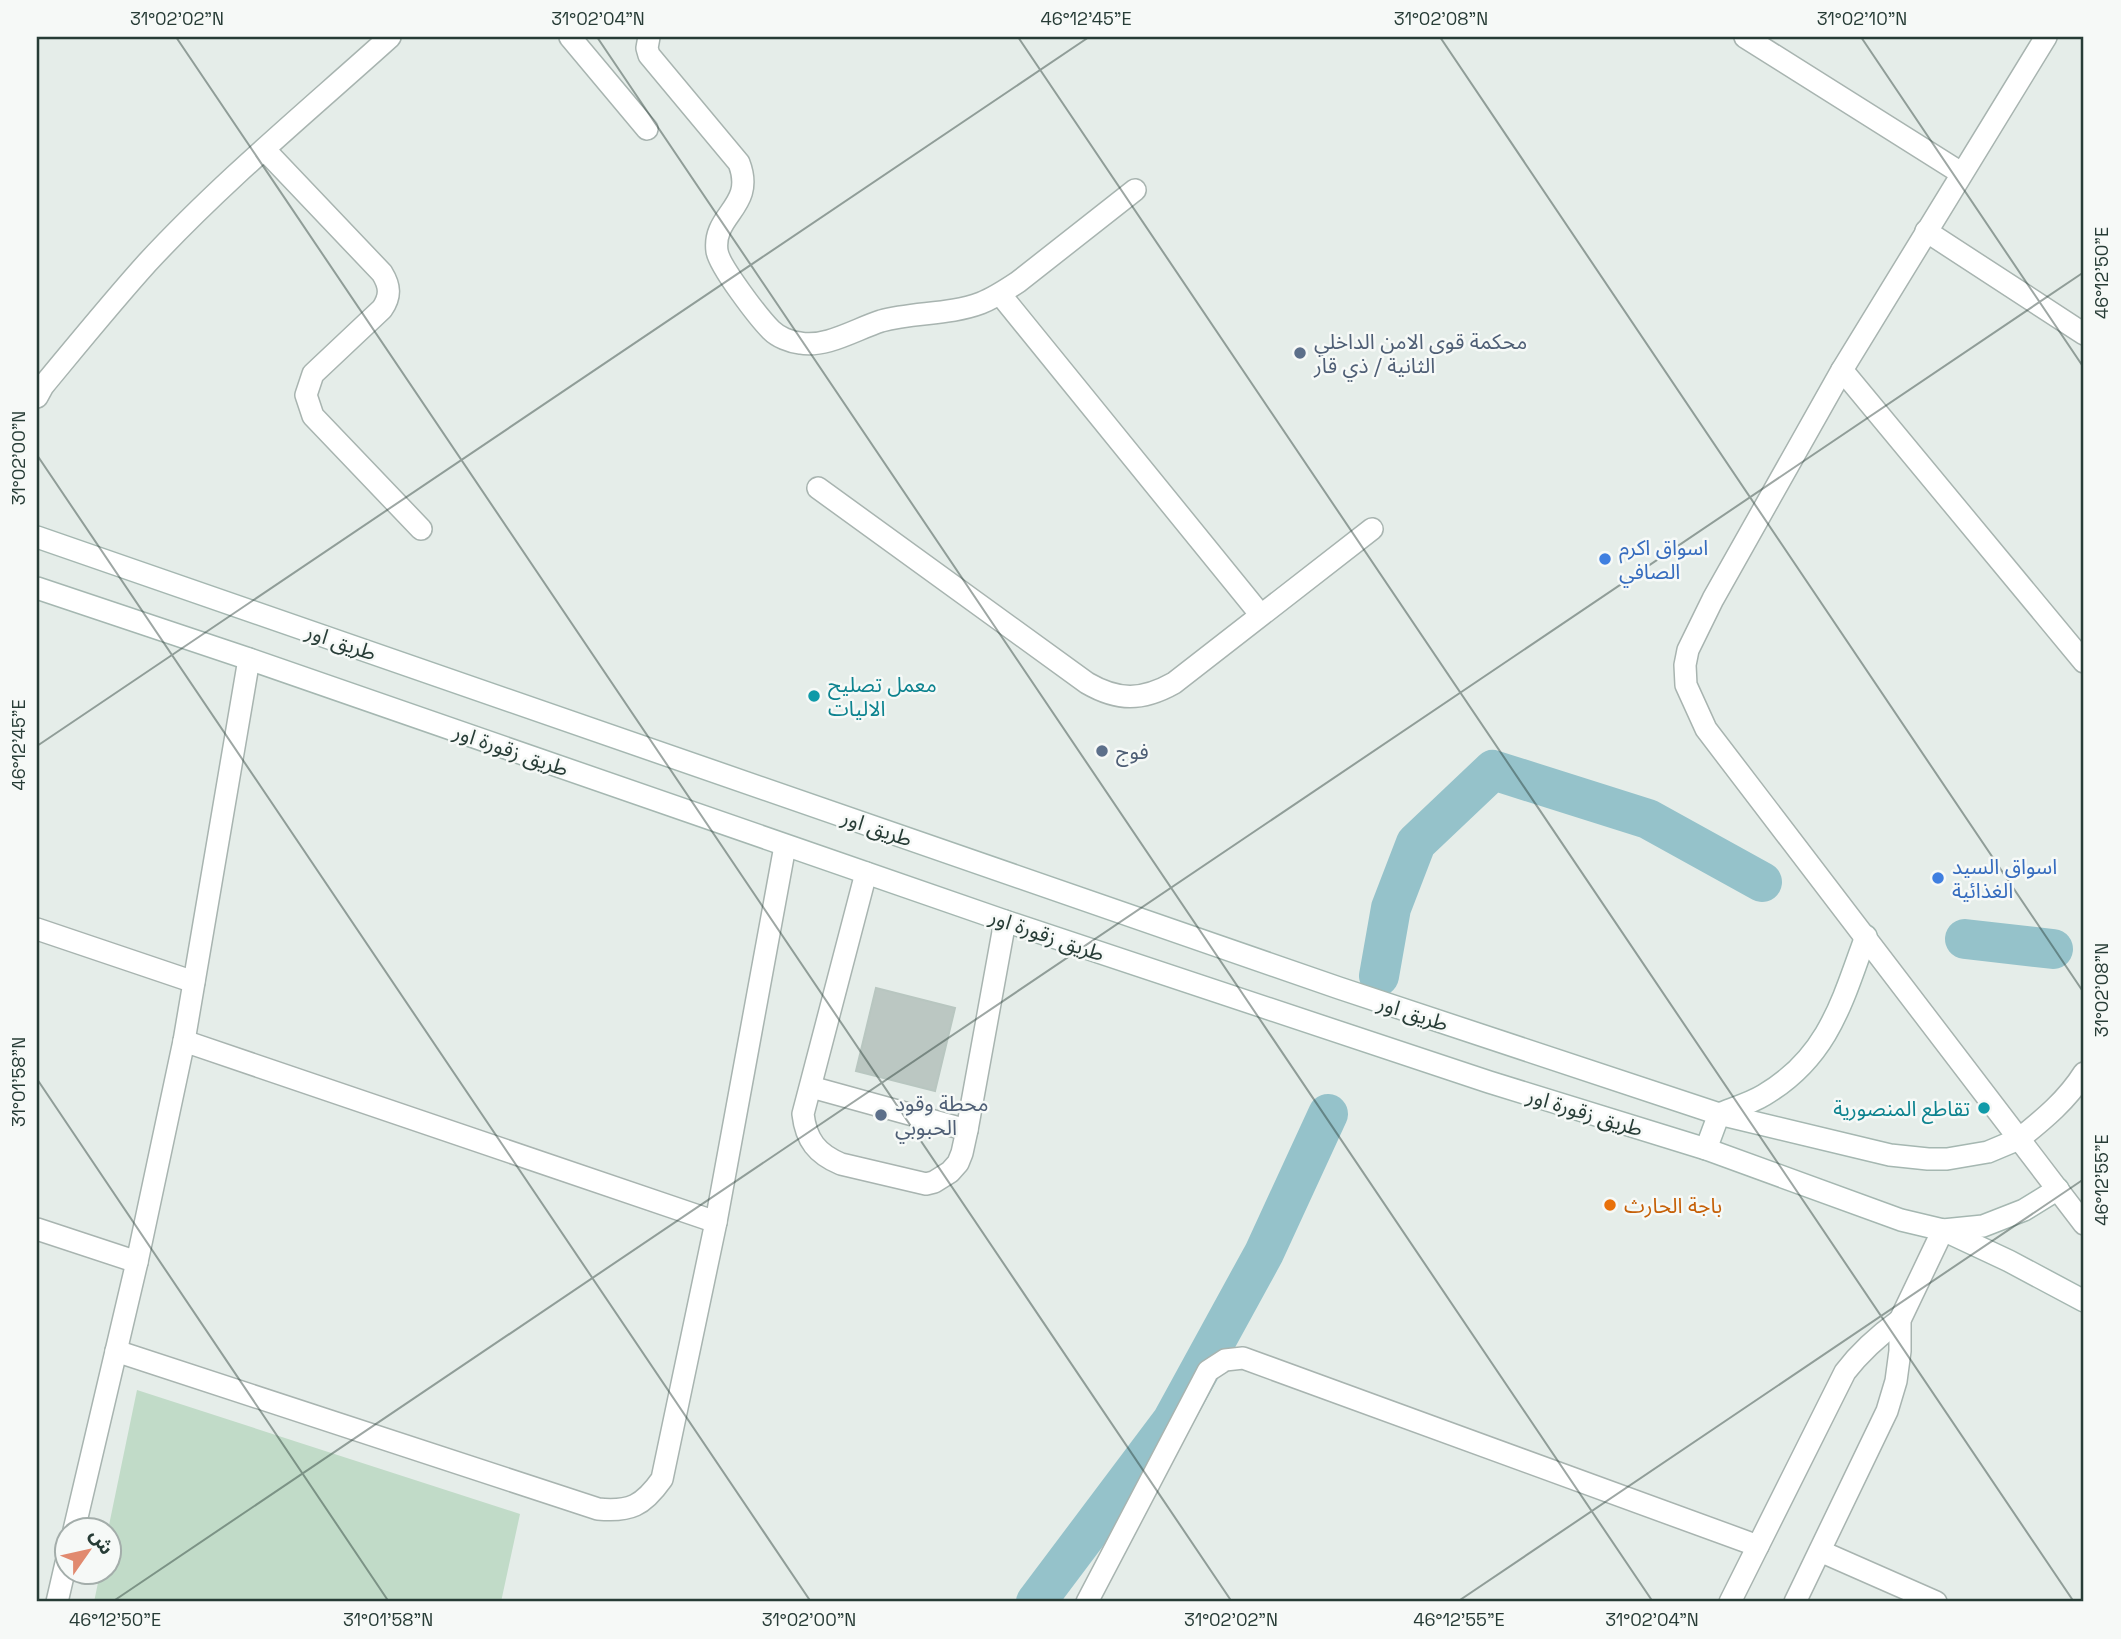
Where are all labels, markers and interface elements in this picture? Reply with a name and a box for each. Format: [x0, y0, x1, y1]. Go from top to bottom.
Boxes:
text: 31°02'02"N [130, 7, 224, 30]
text: 31°02'04"N [551, 7, 645, 30]
text: 46°12'45"E [1040, 7, 1132, 30]
text: 31°02'08"N [1394, 7, 1488, 30]
text: 31°02'10"N [1817, 7, 1907, 30]
text: 46°12'50"E [2090, 227, 2113, 319]
place label: محكمة قوى الامن الداخلي الثانية / ذي قار [1313, 328, 1527, 381]
marker: محكمة قوى الامن الداخلي الثانية / ذي قار [1292, 345, 1308, 361]
text: 31°02'00"N [7, 411, 30, 505]
place label: اسواق اكرم الصافي [1619, 534, 1708, 587]
marker: اسواق اكرم الصافي [1597, 551, 1613, 567]
street label: طريق اور [301, 617, 380, 667]
place label: معمل تصليح الاليات [828, 671, 937, 722]
marker: معمل تصليح الاليات [806, 688, 822, 704]
text: 46°12'45"E [7, 699, 30, 791]
street label: طريق زقورة اور [449, 717, 572, 782]
place label: فوج [1116, 738, 1149, 767]
marker: فوج [1094, 743, 1110, 759]
street label: طريق اور [837, 803, 916, 853]
place label: اسواق السيد الغذائية [1952, 853, 2057, 904]
marker: اسواق السيد الغذائية [1930, 870, 1946, 886]
street label: طريق زقورة اور [985, 902, 1108, 967]
text: 31°02'08"N [2090, 943, 2113, 1037]
street label: طريق اور [1373, 989, 1452, 1037]
text: 31°01'58"N [7, 1037, 30, 1127]
street label: طريق زقورة اور [1523, 1081, 1646, 1142]
place label: محطة وقود الحبوبي [895, 1090, 989, 1143]
place label: تقاطع المنصورية [1833, 1095, 1970, 1124]
marker: تقاطع المنصورية [1976, 1100, 1992, 1116]
marker: محطة وقود الحبوبي [873, 1107, 889, 1123]
text: 46°12'55"E [2090, 1134, 2113, 1226]
place label: باجة الحارث [1624, 1192, 1722, 1219]
marker: باجة الحارث [1602, 1197, 1618, 1213]
north arrow [52, 1516, 122, 1586]
text: ش [84, 1524, 119, 1560]
text: 46°12'50"E [69, 1608, 161, 1631]
text: 31°01'58"N [343, 1608, 433, 1631]
text: 31°02'00"N [762, 1608, 856, 1631]
text: 31°02'02"N [1184, 1608, 1278, 1631]
text: 46°12'55"E [1413, 1608, 1505, 1631]
text: 31°02'04"N [1605, 1608, 1699, 1631]

